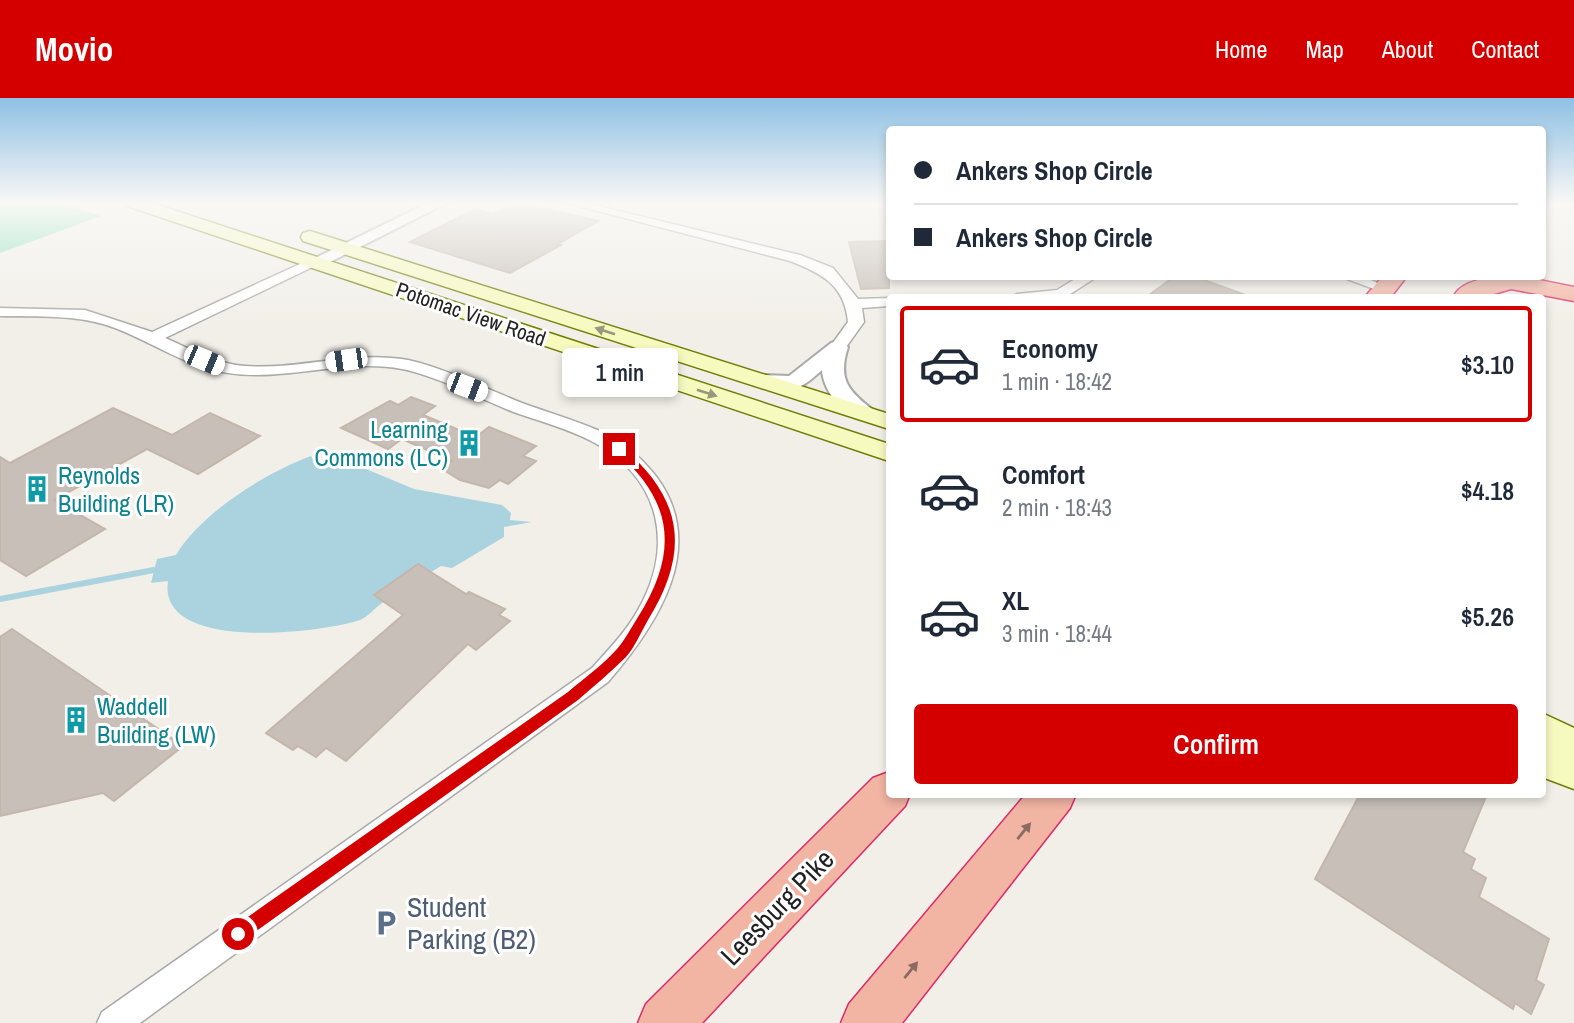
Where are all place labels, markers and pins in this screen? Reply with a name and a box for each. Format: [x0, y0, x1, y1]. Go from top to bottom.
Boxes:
place label: Learning Commons (LC) [315, 413, 448, 473]
building icon: Learning Commons (LC) [454, 428, 484, 458]
place label: Reynolds Building (LR) [58, 459, 174, 519]
building icon: Reynolds Building (LR) [22, 474, 52, 504]
place label: Waddell Building (LW) [97, 690, 216, 750]
building icon: Waddell Building (LW) [61, 705, 91, 735]
place label: Student Parking (B2) [407, 888, 536, 958]
parking icon: Student Parking (B2) [371, 908, 401, 938]

